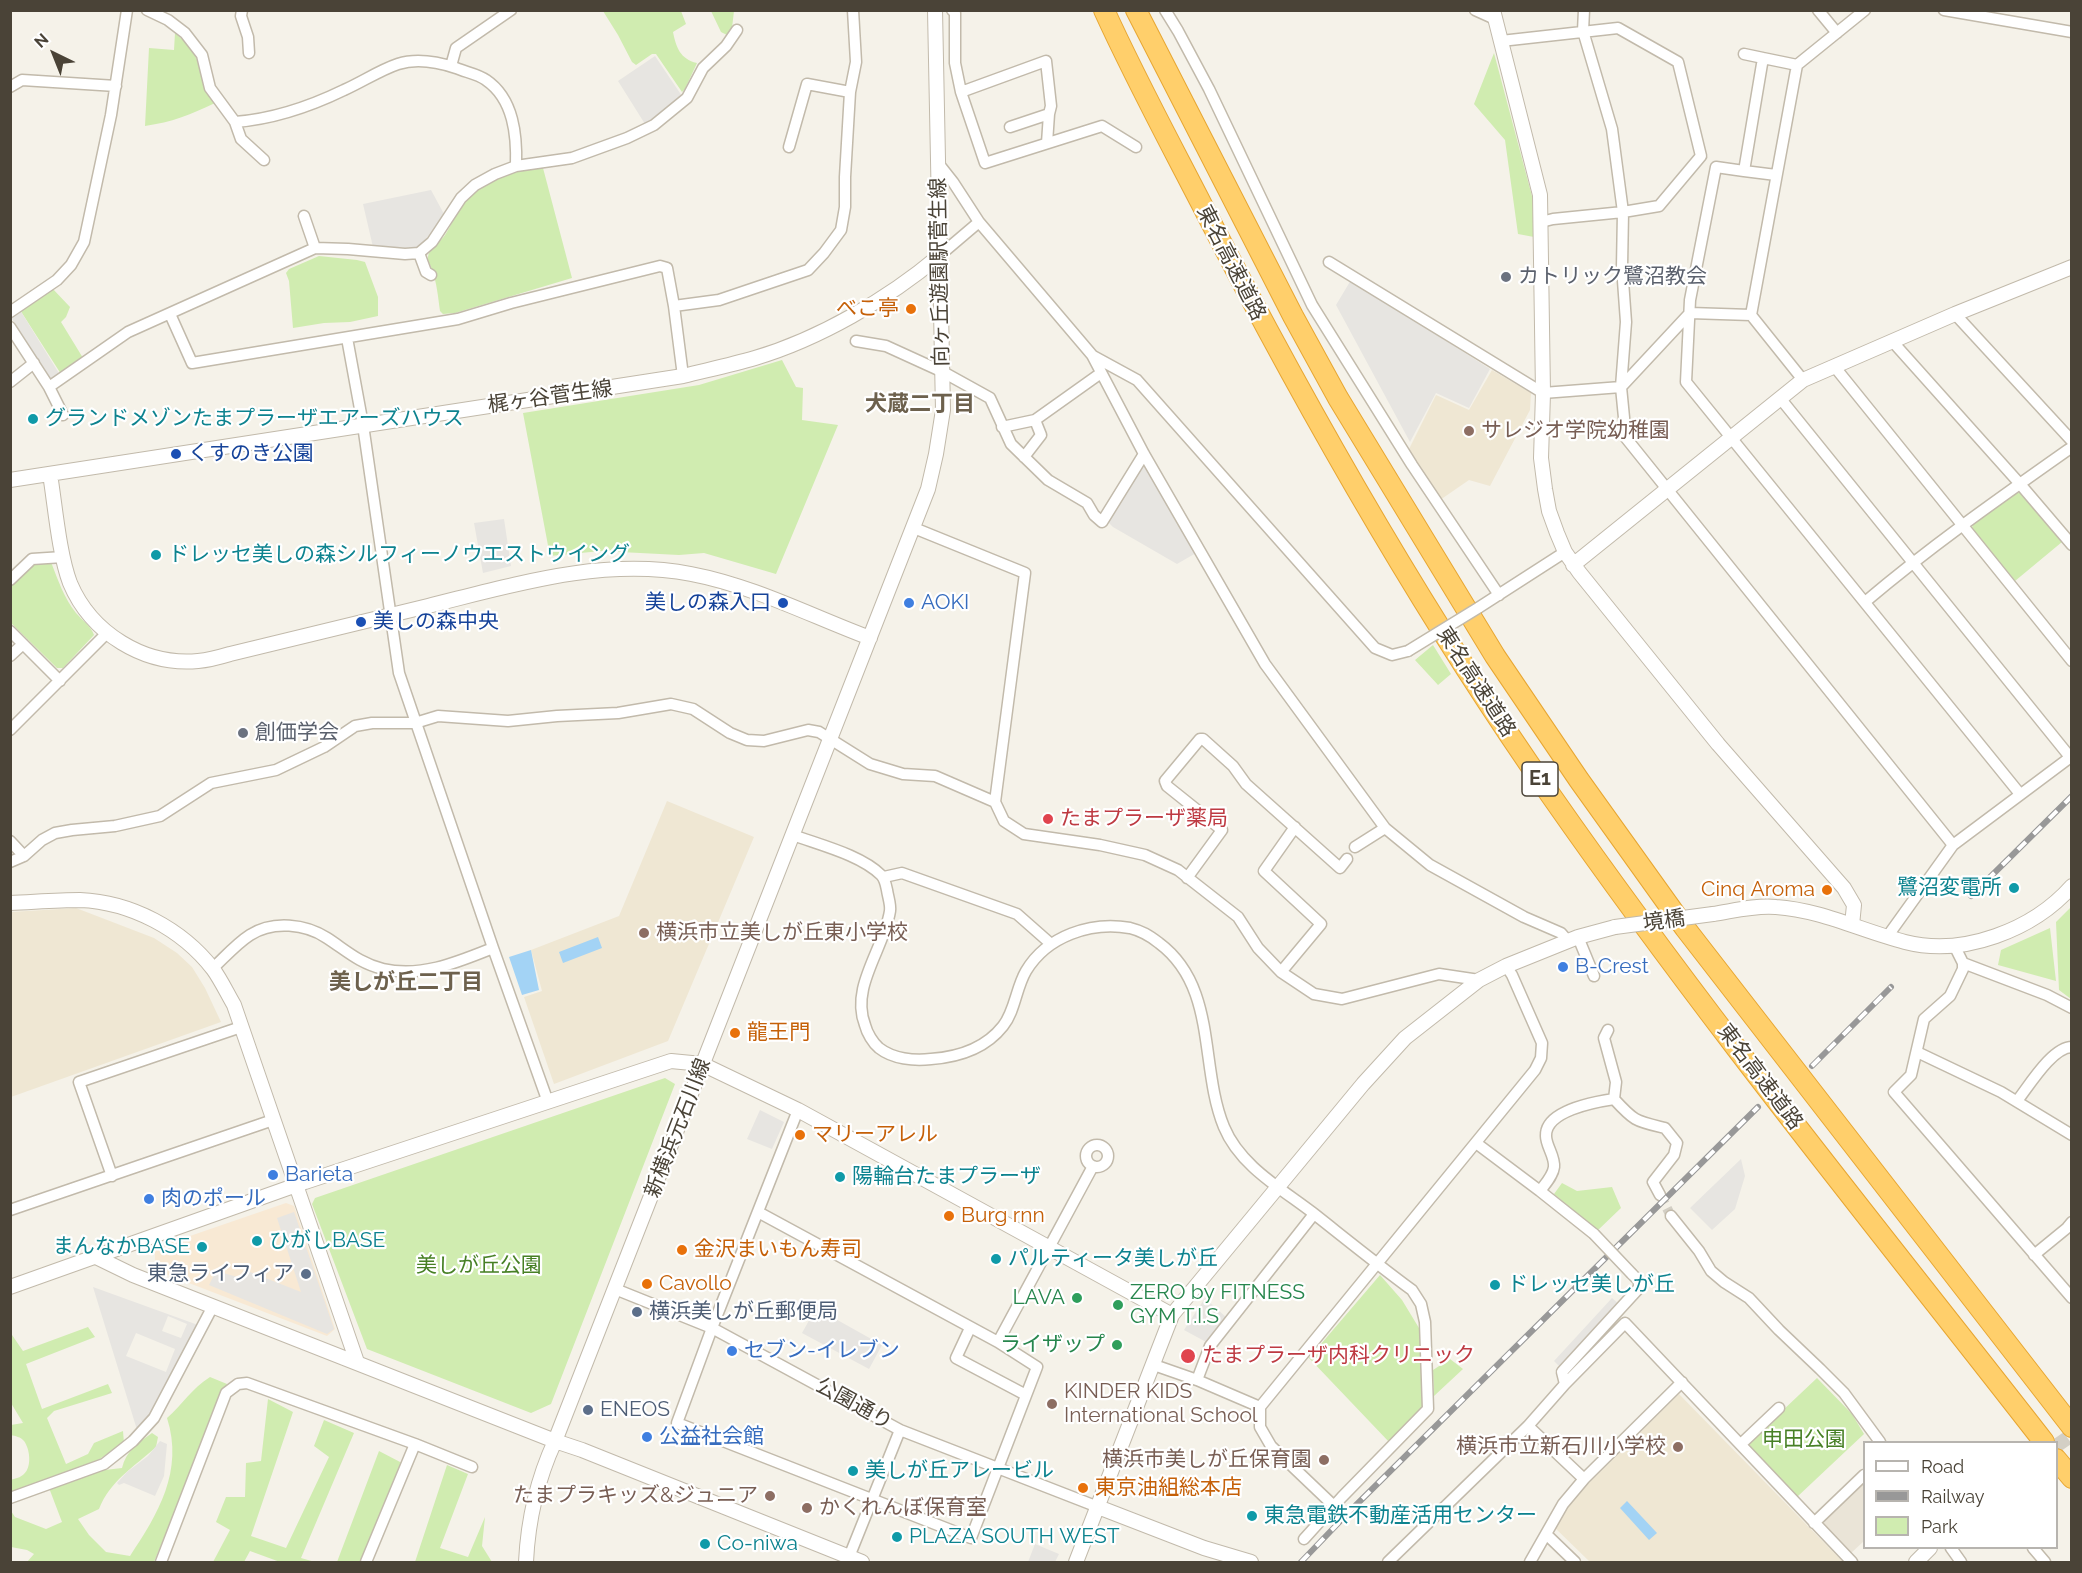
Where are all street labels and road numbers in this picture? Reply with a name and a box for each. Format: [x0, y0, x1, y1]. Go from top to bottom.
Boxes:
street label: 向ヶ丘遊園駅菅生線 [926, 177, 954, 367]
street label: 東名高速道路 [1191, 201, 1271, 325]
street label: 梶ヶ谷菅生線 [486, 376, 614, 418]
street label: 東名高速道路 [1431, 622, 1521, 742]
road number: E1 [1522, 762, 1558, 796]
street label: 境橋 [1641, 906, 1687, 936]
street label: 東名高速道路 [1712, 1019, 1808, 1135]
street label: 新横浜元石川線 [640, 1055, 716, 1201]
street label: 公園通り [811, 1373, 897, 1435]

